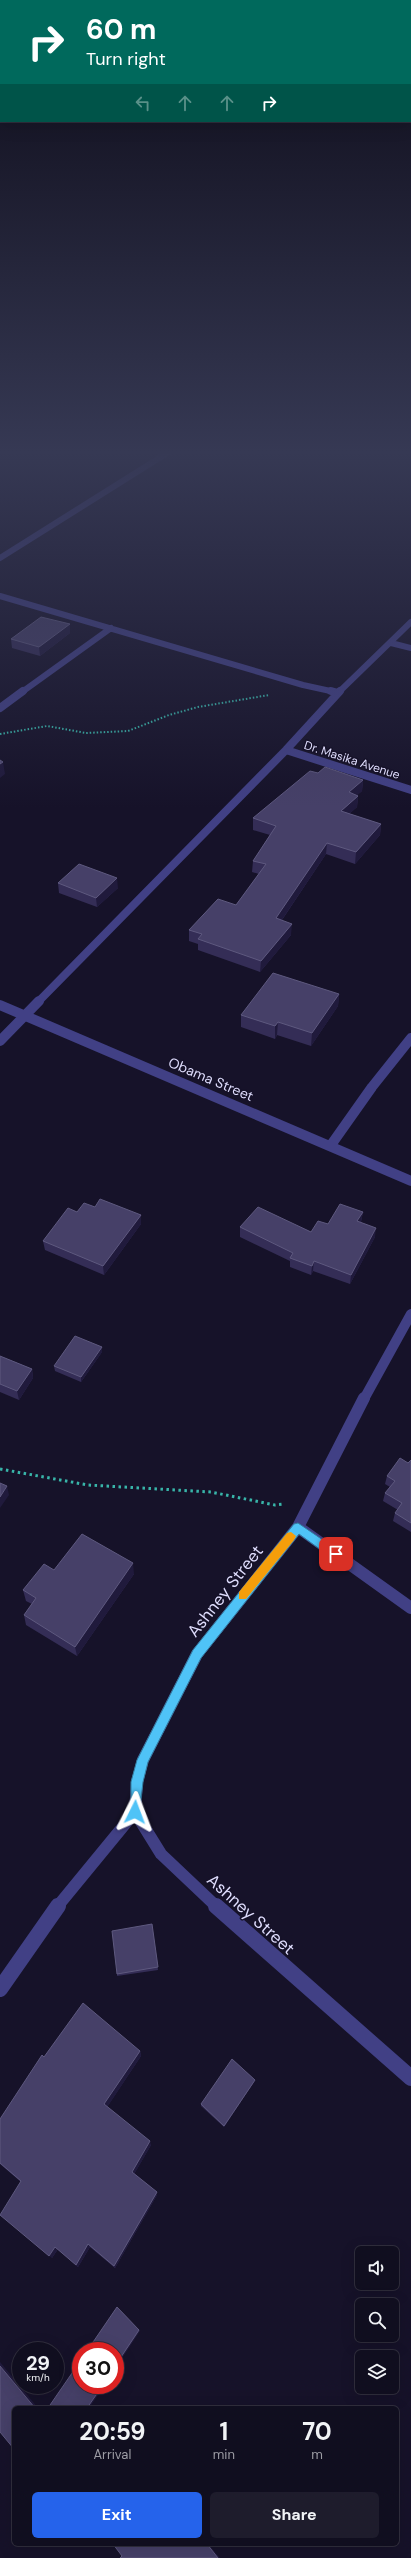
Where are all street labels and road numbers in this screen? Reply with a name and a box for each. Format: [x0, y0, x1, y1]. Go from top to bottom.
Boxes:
street label: Dr. Masika Avenue [302, 737, 402, 783]
street label: Obama Street [166, 1053, 256, 1105]
street label: Ashney Street [182, 1541, 268, 1641]
street label: Ashney Street [202, 1869, 300, 1959]

